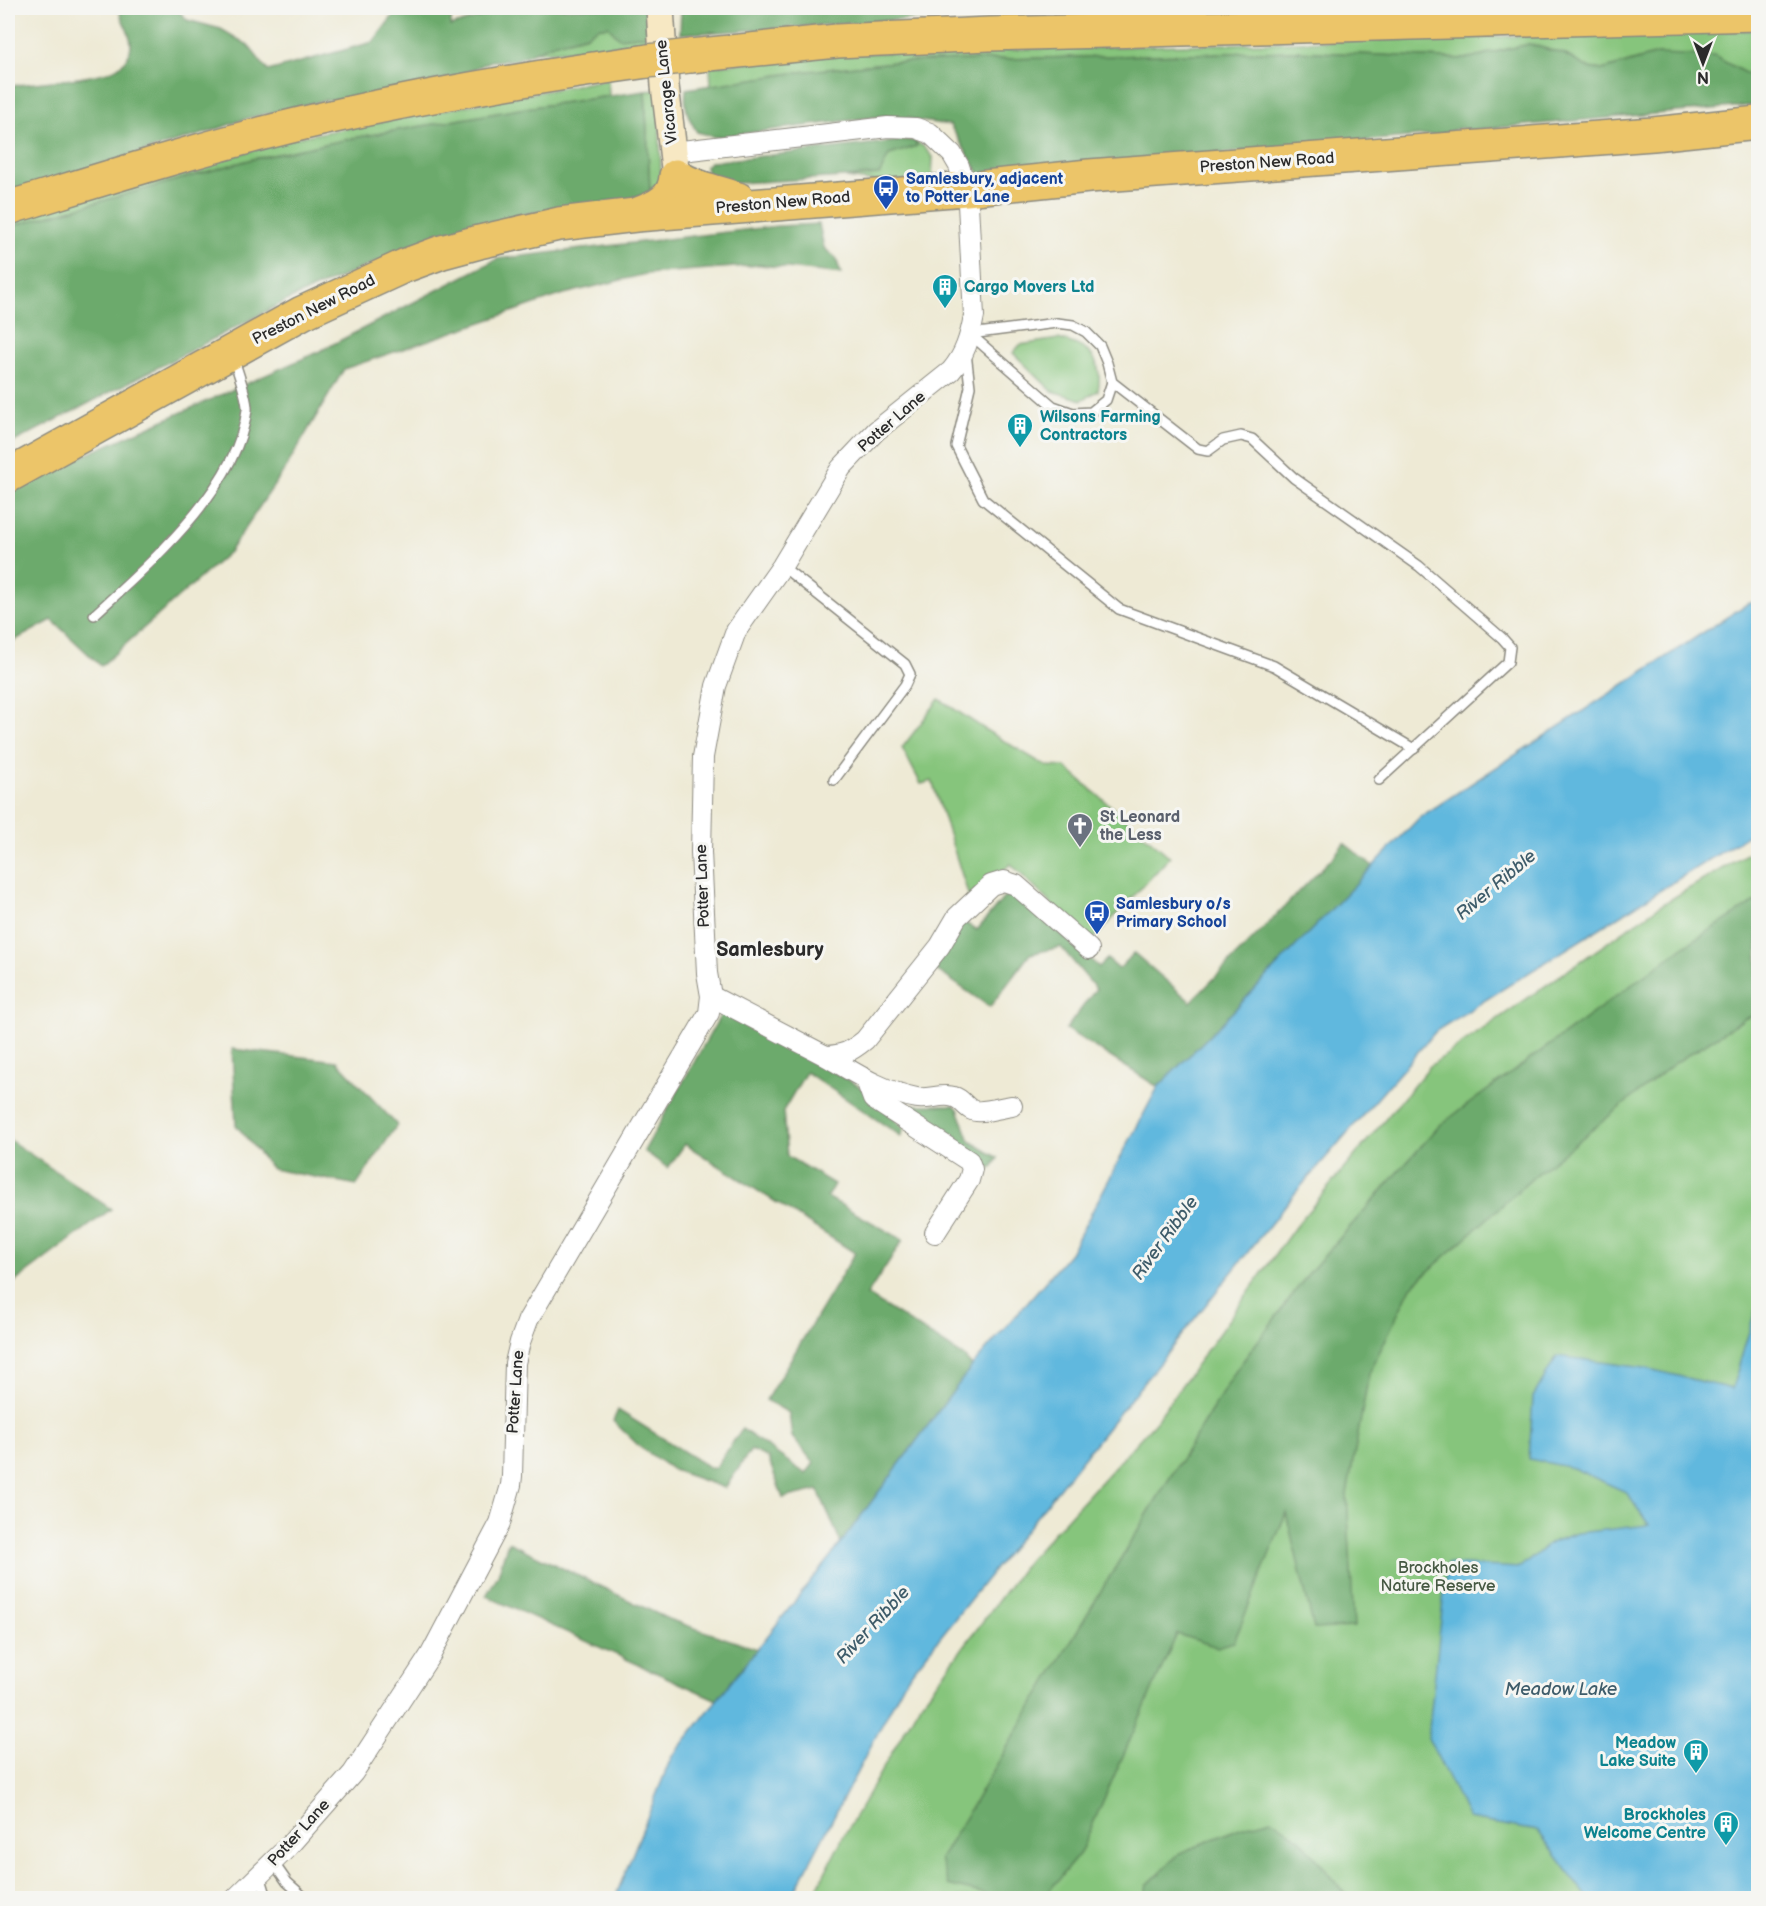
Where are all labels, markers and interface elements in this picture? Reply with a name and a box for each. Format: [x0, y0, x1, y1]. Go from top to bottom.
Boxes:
north arrow [1673, 33, 1733, 93]
street label: Vicarage Lane [652, 38, 682, 145]
text: N [1697, 67, 1709, 86]
street label: Preston New Road [1199, 149, 1335, 177]
place label: Samlesbury, adjacent to Potter Lane [905, 170, 1064, 207]
bus stop icon: Samlesbury, adjacent to Potter Lane [871, 173, 901, 211]
street label: Preston New Road [715, 188, 851, 218]
street label: Preston New Road [250, 271, 378, 349]
building icon: Cargo Movers Ltd [930, 272, 960, 310]
place label: Cargo Movers Ltd [964, 278, 1094, 297]
street label: Potter Lane [854, 387, 930, 457]
place label: Wilsons Farming Contractors [1040, 408, 1161, 445]
building icon: Wilsons Farming Contractors [1005, 411, 1035, 449]
place label: St Leonard the Less [1099, 808, 1180, 845]
church icon: St Leonard the Less [1065, 811, 1095, 849]
street label: Potter Lane [692, 843, 714, 928]
water label: River Ribble [1452, 845, 1540, 925]
place label: Samlesbury o/s Primary School [1116, 895, 1231, 932]
bus stop icon: Samlesbury o/s Primary School [1082, 898, 1112, 936]
district label: Samlesbury [716, 938, 825, 962]
water label: River Ribble [1128, 1192, 1202, 1284]
street label: Potter Lane [504, 1349, 528, 1434]
park label: Brockholes Nature Reserve [1380, 1559, 1496, 1596]
water label: River Ribble [832, 1582, 914, 1668]
water label: Meadow Lake [1505, 1679, 1617, 1700]
place label: Meadow Lake Suite [1599, 1734, 1677, 1771]
building icon: Meadow Lake Suite [1681, 1737, 1711, 1775]
street label: Potter Lane [264, 1795, 334, 1870]
place label: Brockholes Welcome Centre [1584, 1806, 1706, 1843]
building icon: Brockholes Welcome Centre [1711, 1809, 1741, 1847]

